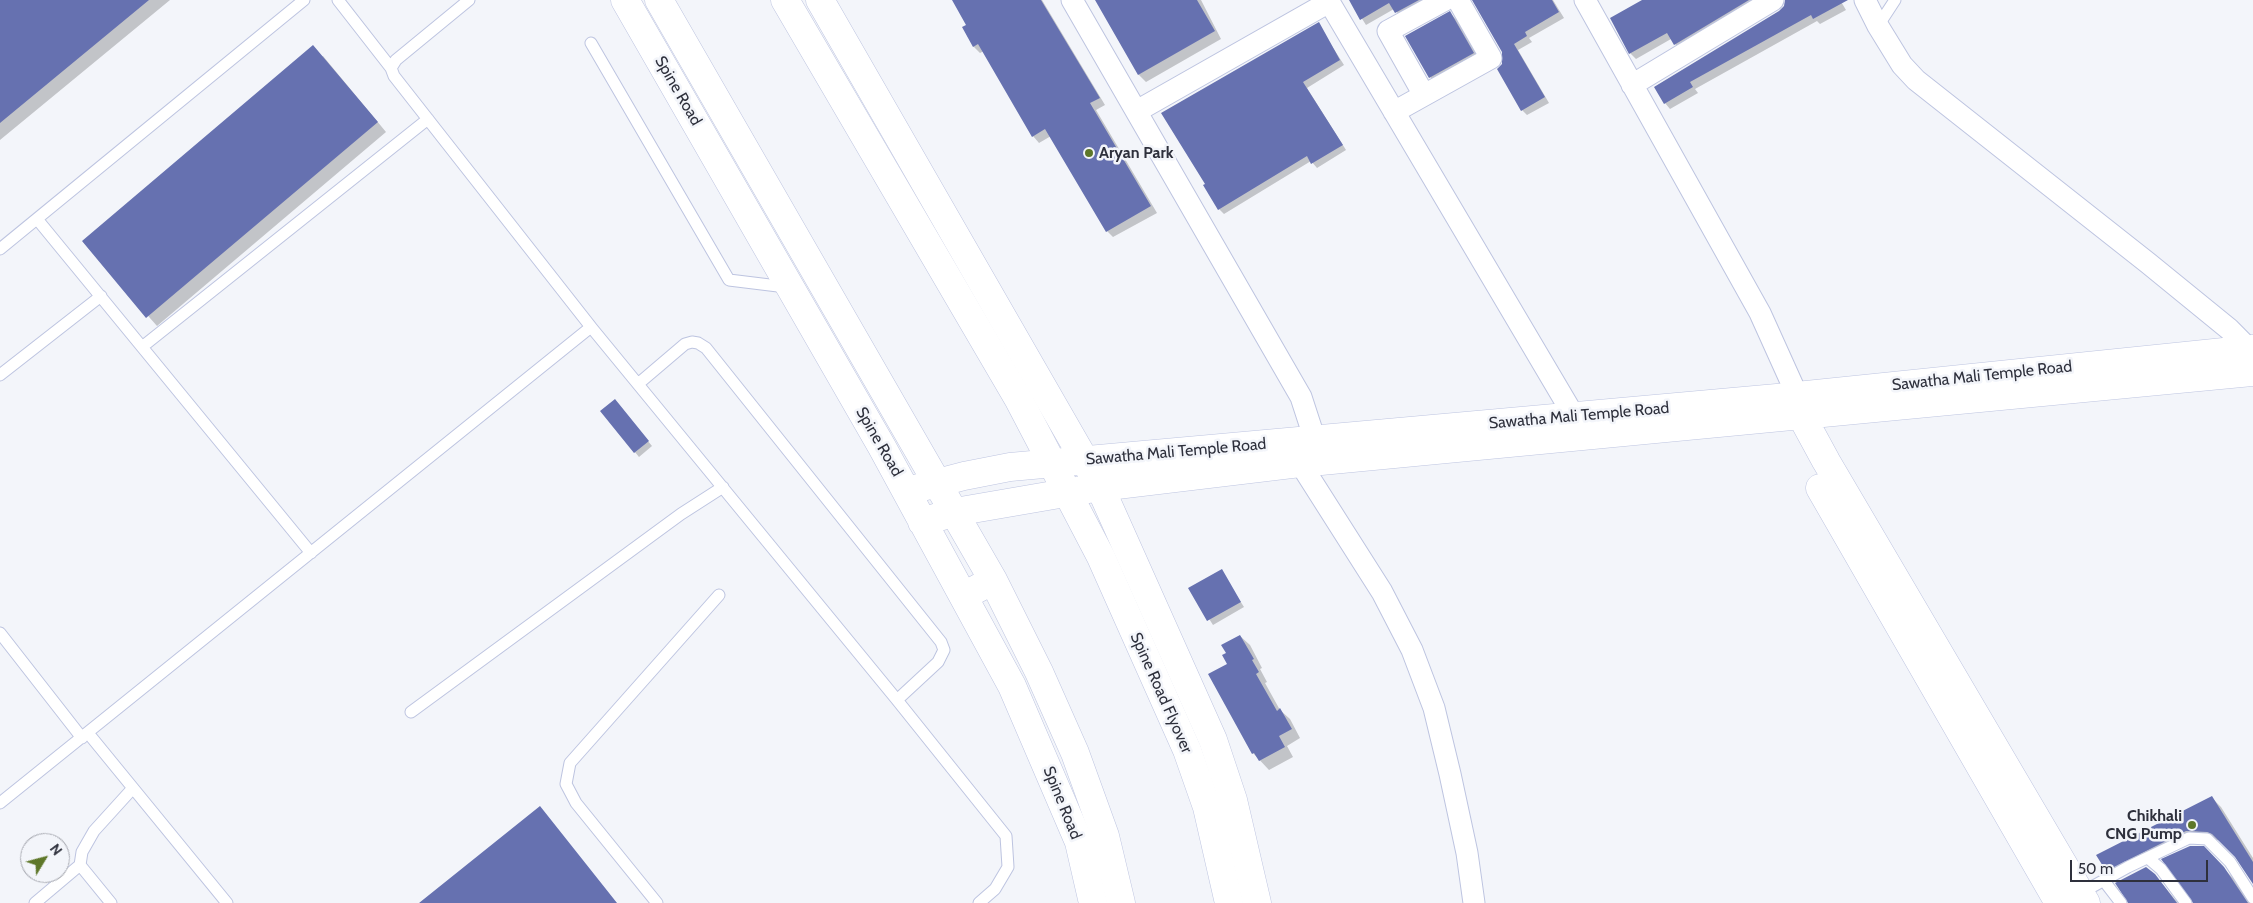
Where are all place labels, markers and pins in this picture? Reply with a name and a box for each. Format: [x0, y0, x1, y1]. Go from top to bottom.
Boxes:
place label: Aryan Park [1099, 143, 1174, 163]
marker: Aryan Park [1083, 147, 1095, 159]
place label: Chikhali CNG Pump [2105, 806, 2182, 844]
marker: Chikhali CNG Pump [2186, 819, 2198, 831]

